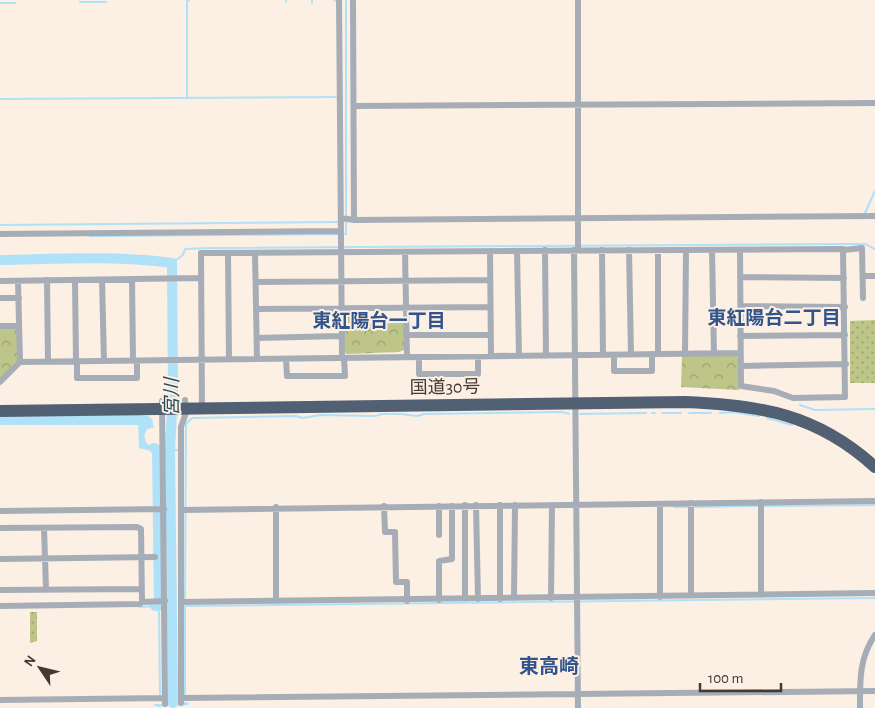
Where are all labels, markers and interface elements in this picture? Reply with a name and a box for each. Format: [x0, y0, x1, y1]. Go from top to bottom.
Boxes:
district label: 東紅陽台二丁目 [707, 307, 841, 328]
district label: 東紅陽台一丁目 [312, 310, 446, 331]
water label: 宮川 [162, 376, 182, 416]
street label: 国道30号 [409, 376, 481, 398]
north arrow [15, 643, 65, 693]
text: N [22, 653, 39, 669]
district label: 東高崎 [519, 656, 579, 677]
scale bar [700, 660, 781, 692]
text: 100 m [708, 671, 743, 686]

